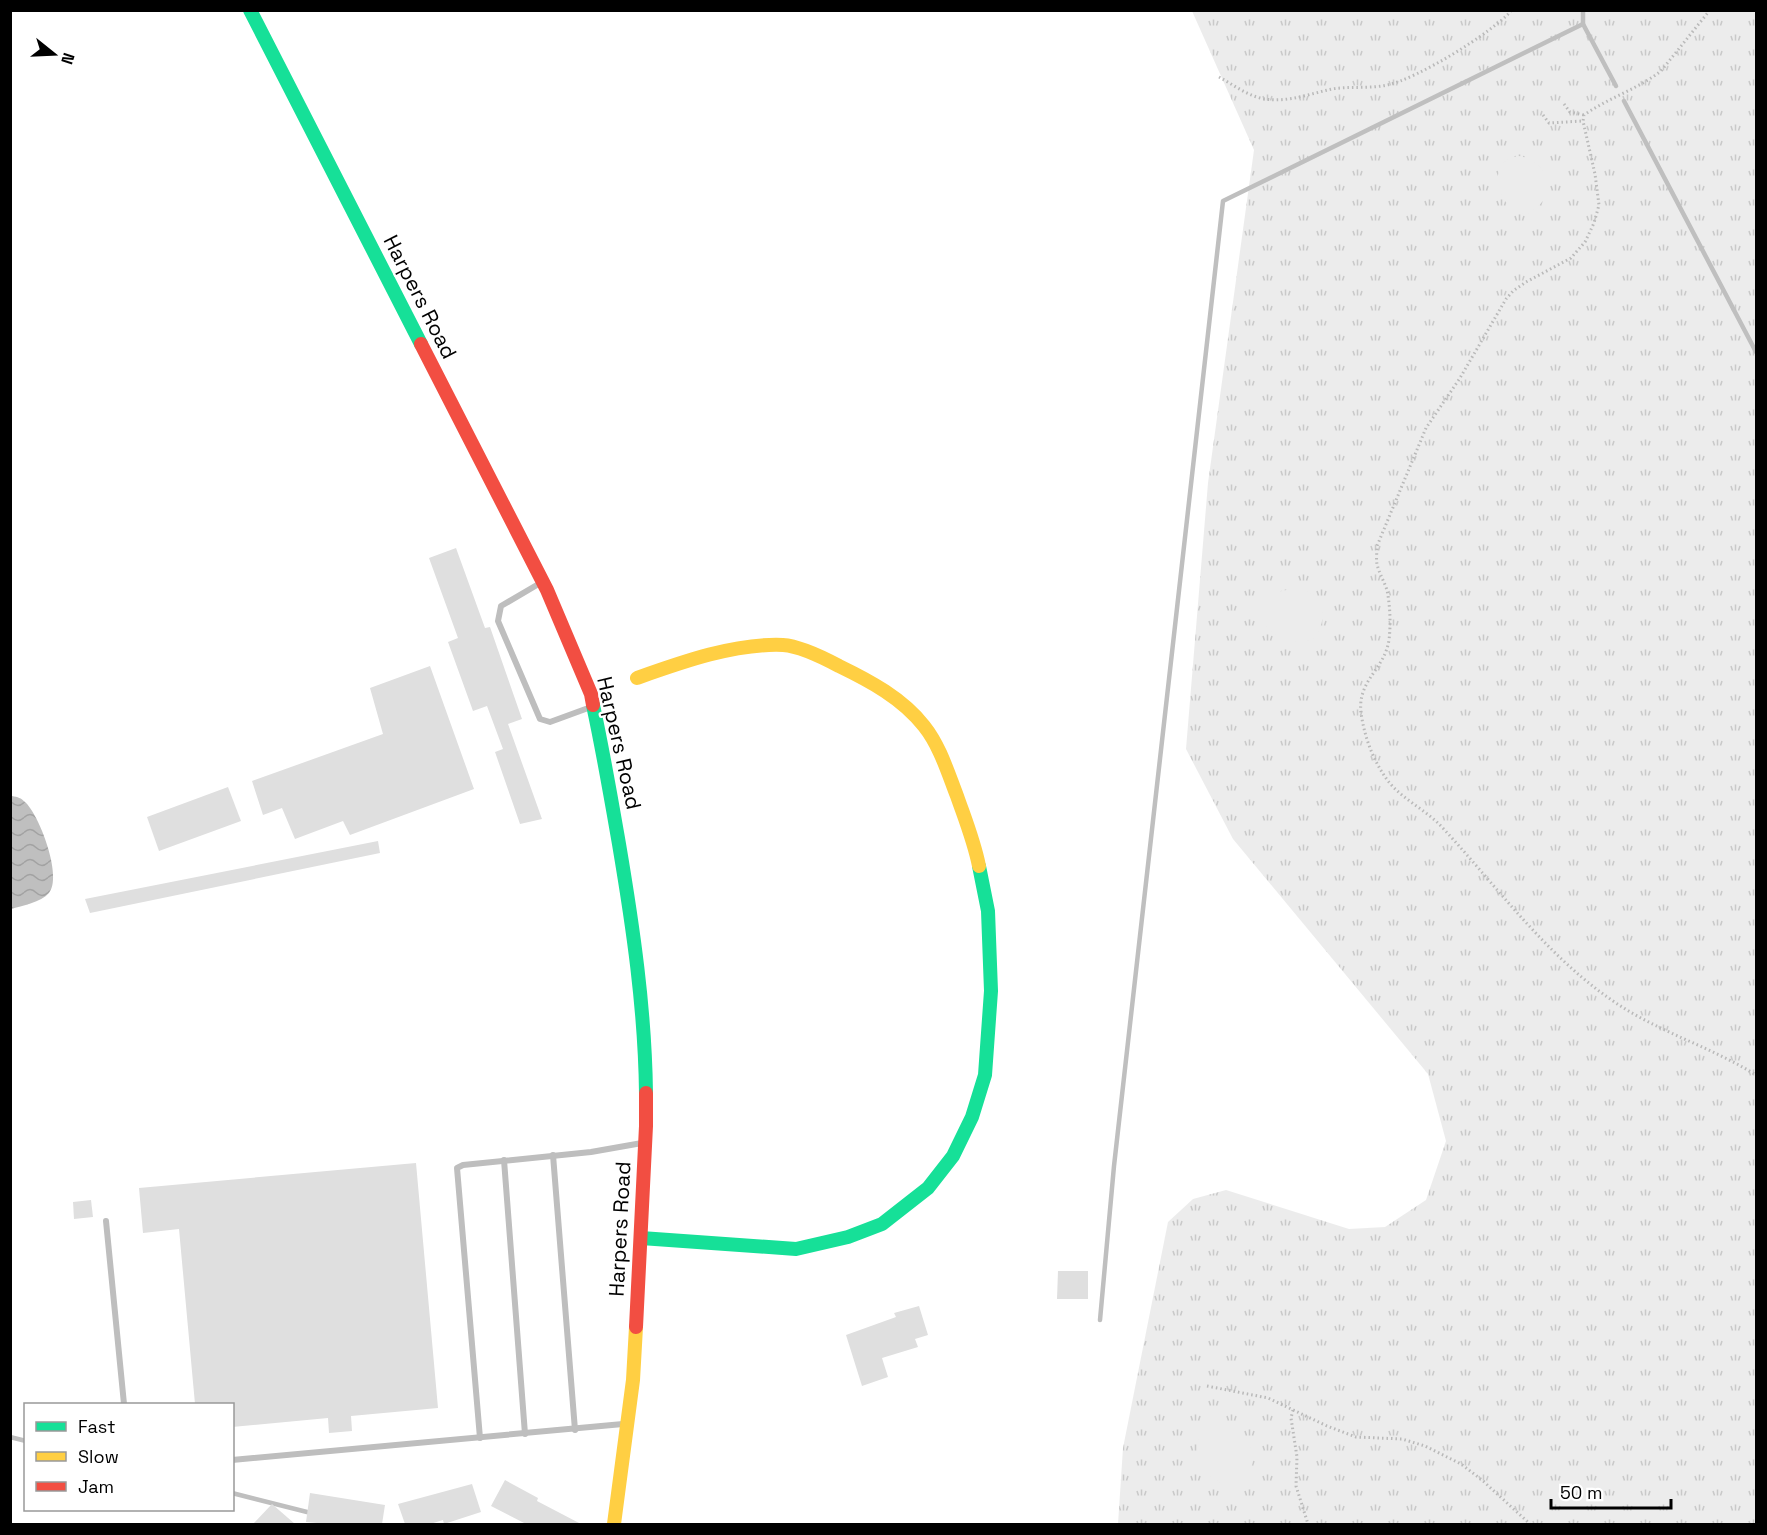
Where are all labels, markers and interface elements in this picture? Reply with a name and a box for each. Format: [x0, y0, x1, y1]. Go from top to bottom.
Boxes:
north arrow [24, 24, 84, 84]
text: N [56, 50, 79, 67]
street label: Harpers Road [378, 230, 463, 363]
street label: Harpers Road [591, 674, 648, 812]
street label: Harpers Road [602, 1161, 637, 1297]
legend [24, 1403, 234, 1511]
text: Fast [78, 1415, 115, 1438]
text: Slow [78, 1445, 119, 1468]
scale bar [1551, 1472, 1671, 1510]
text: Jam [78, 1475, 114, 1498]
text: 50 m [1560, 1481, 1602, 1504]

